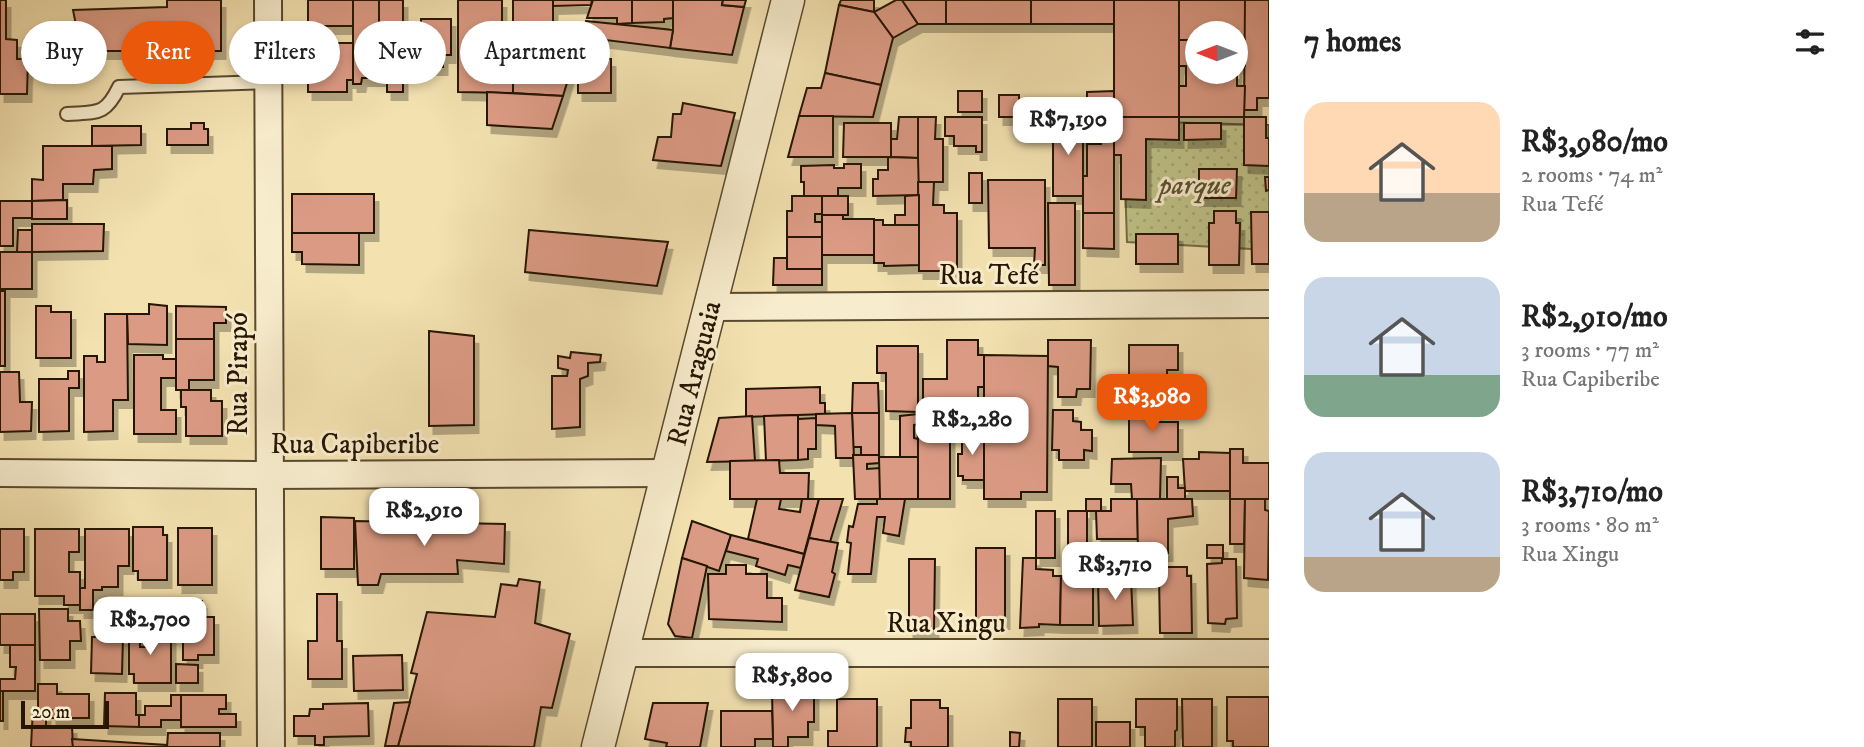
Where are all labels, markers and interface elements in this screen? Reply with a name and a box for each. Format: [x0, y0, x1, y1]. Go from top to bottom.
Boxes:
chip: Buy [21, 21, 107, 84]
chip: Rent [121, 21, 215, 84]
chip: Filters [229, 21, 340, 84]
chip: New [354, 21, 446, 84]
chip: Apartment [460, 21, 610, 84]
north arrow [1185, 21, 1248, 84]
map controls [1185, 21, 1248, 84]
icon: filters [1791, 23, 1829, 61]
text: 7 homes [1304, 24, 1401, 61]
pin: R$7,190 [1003, 97, 1133, 157]
text: R$7,190 [1029, 105, 1107, 134]
text: R$3,980/mo [1521, 124, 1668, 161]
icon: home [1360, 130, 1444, 214]
text: 2 rooms · 74 m² [1521, 161, 1662, 190]
park label: parque [1154, 168, 1232, 204]
text: Rua Tefé [1521, 190, 1604, 219]
street label: Rua Tefé [939, 258, 1040, 293]
street label: Rua Araguaia [660, 297, 729, 450]
text: R$2,910/mo [1521, 299, 1668, 336]
icon: home [1360, 305, 1444, 389]
street label: Rua Pirapó [221, 312, 256, 436]
text: 3 rooms · 77 m² [1521, 336, 1659, 365]
text: Rua Capiberibe [1521, 365, 1660, 394]
pin: R$3,980 [1087, 374, 1217, 434]
text: R$3,980 [1113, 382, 1191, 411]
pin: R$2,280 [907, 398, 1037, 457]
text: R$2,280 [932, 405, 1012, 434]
street label: Rua Capiberibe [271, 427, 439, 462]
text: R$3,710/mo [1521, 474, 1663, 511]
icon: home [1360, 480, 1444, 564]
pin: R$2,910 [359, 489, 489, 548]
text: R$2,910 [385, 496, 463, 525]
text: 3 rooms · 80 m² [1521, 511, 1659, 540]
text: Rua Xingu [1521, 540, 1619, 569]
pin: R$3,710 [1050, 542, 1180, 602]
text: R$3,710 [1078, 550, 1152, 579]
pin: R$2,700 [85, 598, 215, 657]
text: R$2,700 [109, 605, 191, 634]
street label: Rua Xingu [886, 606, 1006, 641]
pin: R$5,800 [727, 654, 857, 713]
text: R$5,800 [751, 661, 833, 690]
scale bar [21, 698, 108, 730]
text: 20 m [32, 701, 70, 724]

